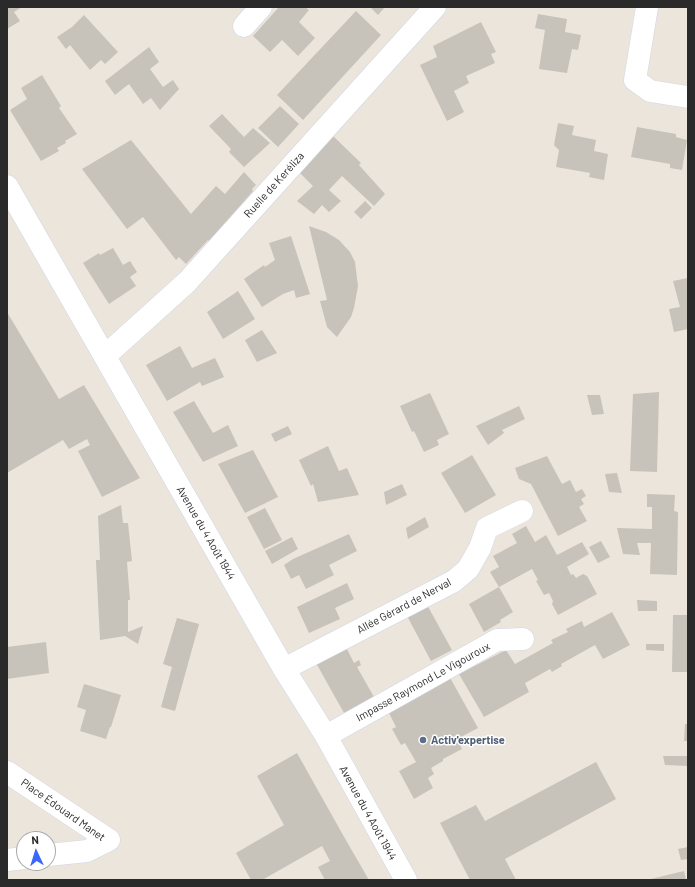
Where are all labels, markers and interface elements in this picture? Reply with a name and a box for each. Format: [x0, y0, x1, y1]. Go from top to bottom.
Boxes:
street label: Ruelle de Keréliza [241, 149, 307, 221]
street label: Avenue du 4 Août 1944 [174, 484, 238, 582]
street label: Allée Gérard de Nerval [355, 576, 453, 636]
street label: Impasse Raymond Le Vigouroux [354, 640, 492, 724]
place label: Activ'expertise [431, 733, 505, 747]
marker: Activ'expertise [418, 735, 428, 745]
street label: Avenue du 4 Août 1944 [337, 763, 399, 863]
street label: Place Édouard Manet [18, 776, 108, 844]
north arrow [16, 831, 56, 871]
text: N [31, 833, 39, 846]

